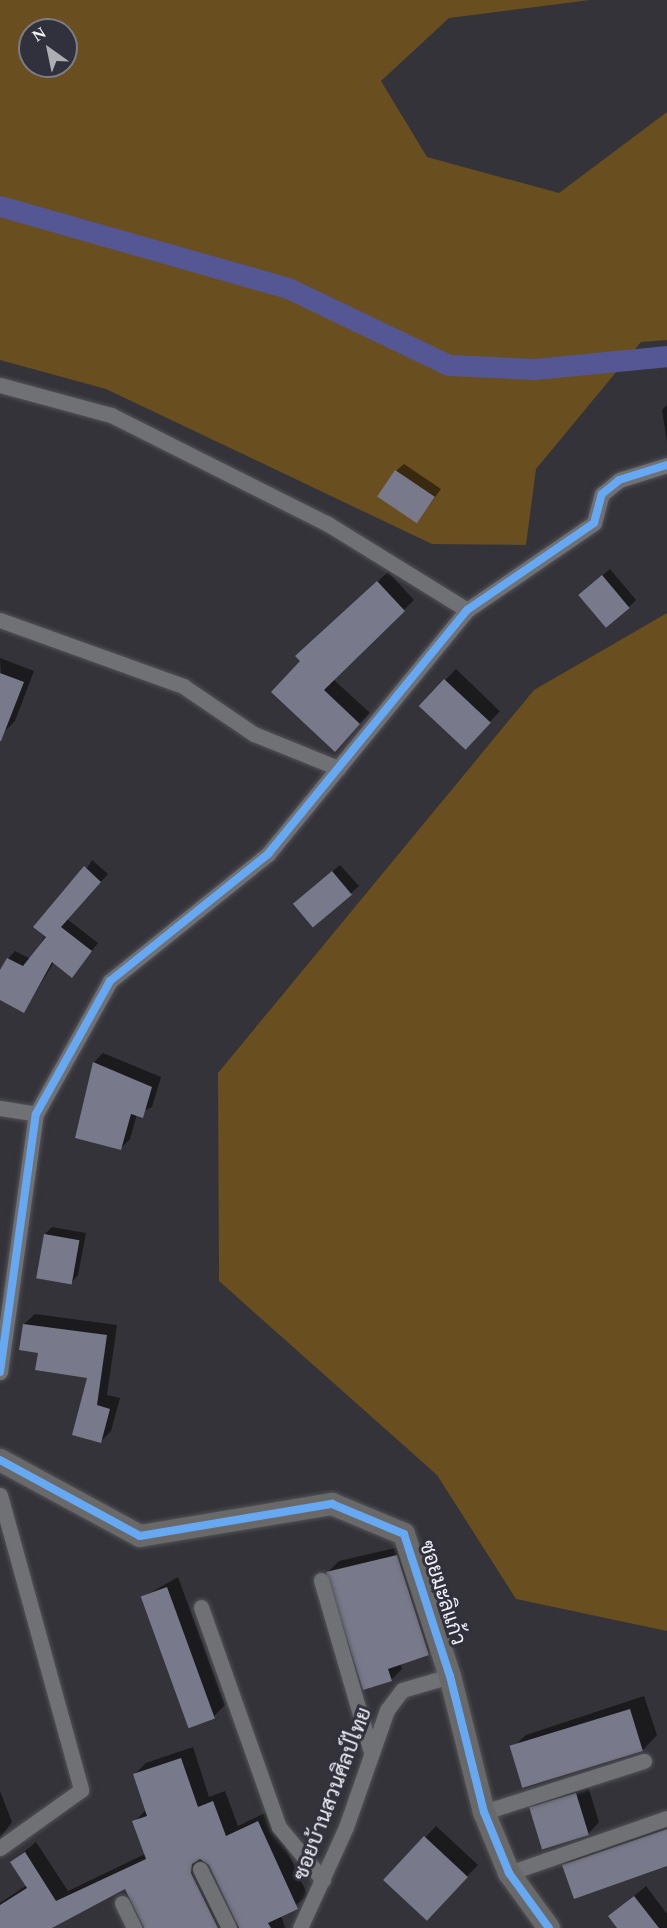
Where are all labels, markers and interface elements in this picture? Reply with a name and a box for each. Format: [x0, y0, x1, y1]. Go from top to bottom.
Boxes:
north arrow [18, 18, 78, 78]
text: N [27, 21, 51, 48]
street label: ซอยมะลิแก้ว [413, 1537, 471, 1649]
street label: ซอยบ้านสวนศิลป์ไทย [288, 1704, 378, 1884]

